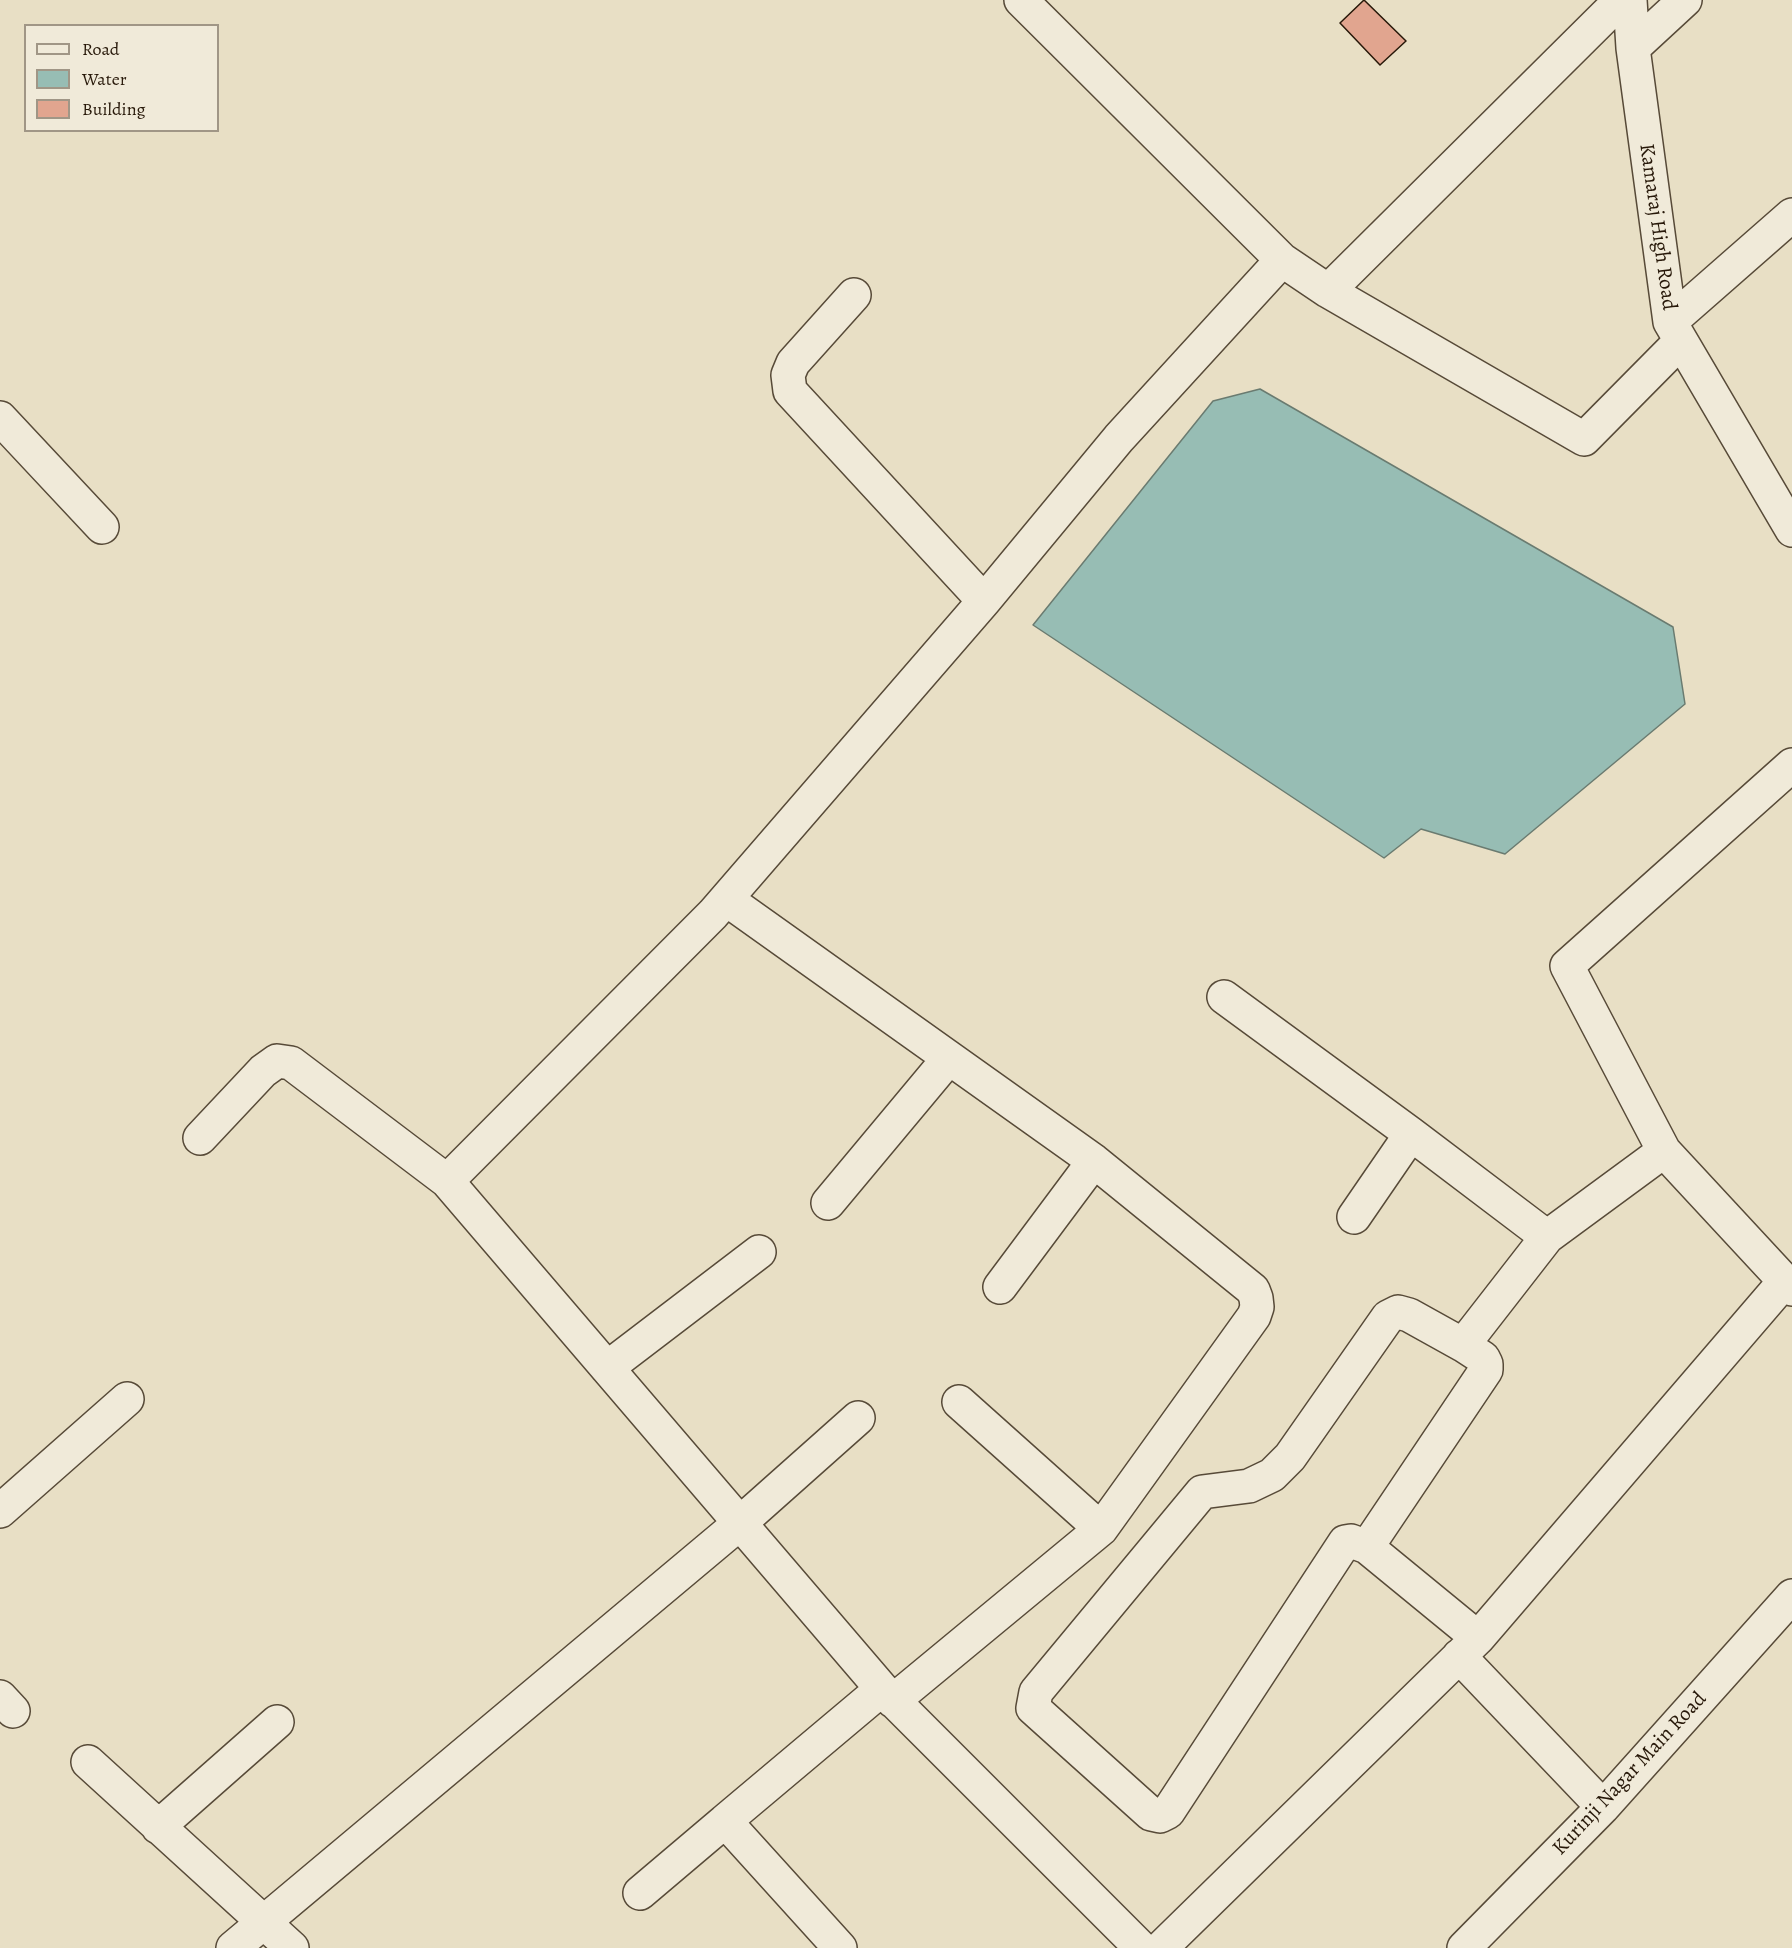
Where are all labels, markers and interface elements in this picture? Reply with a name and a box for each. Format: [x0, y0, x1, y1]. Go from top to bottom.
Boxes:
legend [24, 24, 219, 132]
text: Road [82, 37, 119, 61]
text: Water [82, 67, 127, 91]
text: Building [82, 97, 146, 121]
street label: Kamaraj High Road [1633, 142, 1681, 312]
street label: Kurinji Nagar Main Road [1548, 1687, 1712, 1861]

